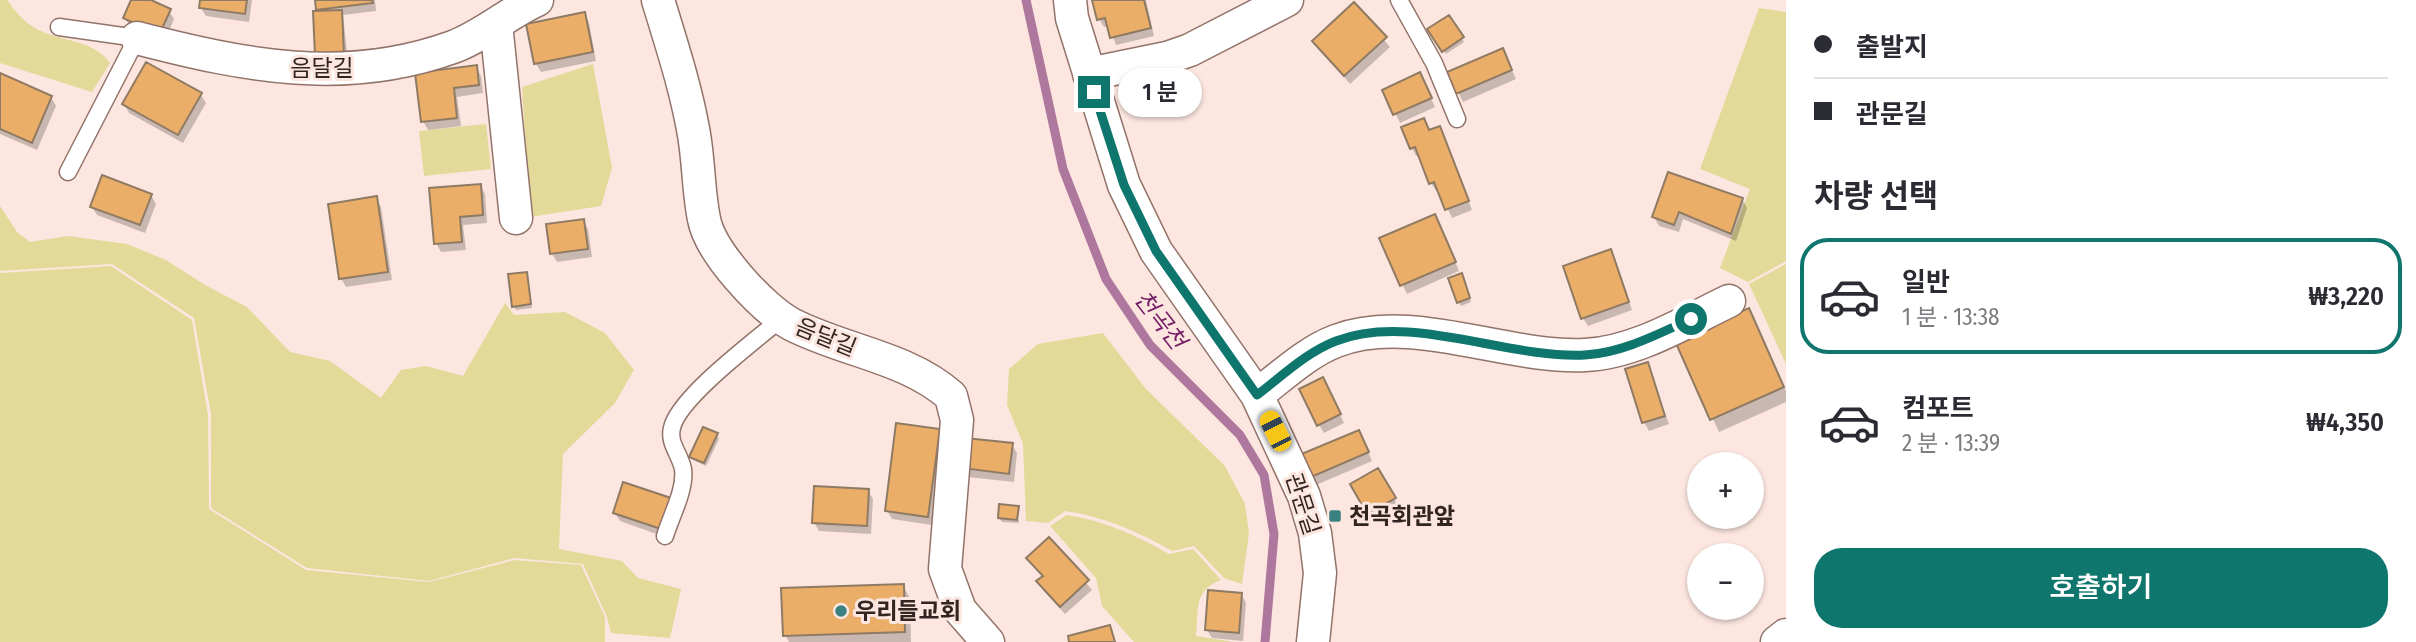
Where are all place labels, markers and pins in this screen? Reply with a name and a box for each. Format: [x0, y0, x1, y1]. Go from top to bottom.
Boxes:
place label: 천곡회관앞 [1349, 502, 1455, 530]
marker: 천곡회관앞 [1327, 508, 1343, 524]
place label: 우리들교회 [855, 597, 961, 625]
marker: 우리들교회 [833, 603, 849, 619]

